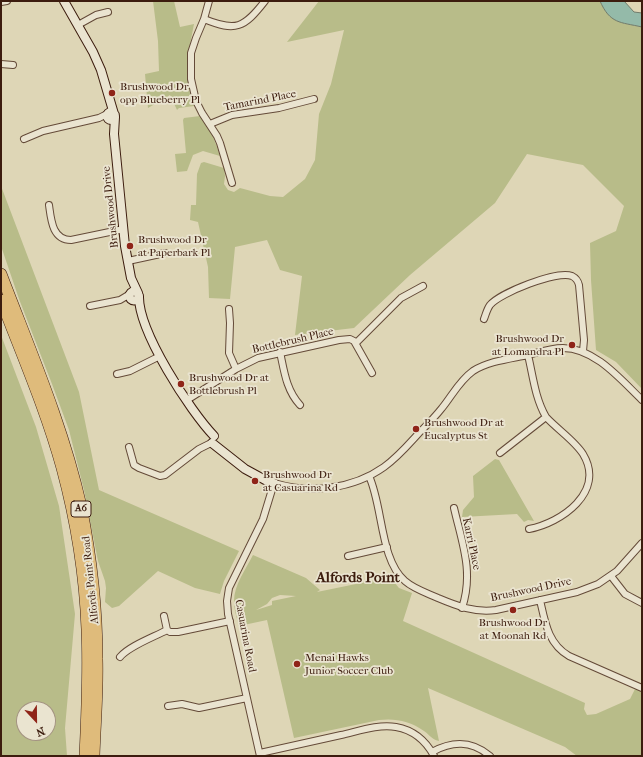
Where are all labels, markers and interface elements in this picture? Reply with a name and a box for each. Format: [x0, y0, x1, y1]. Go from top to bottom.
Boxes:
place label: Brushwood Dr opp Blueberry Pl [120, 80, 200, 106]
marker: Brushwood Dr opp Blueberry Pl [107, 88, 117, 98]
street label: Tamarind Place [223, 88, 297, 114]
street label: Brushwood Drive [100, 165, 122, 249]
place label: Brushwood Dr at Paperbark Pl [138, 233, 210, 259]
marker: Brushwood Dr at Paperbark Pl [125, 241, 135, 251]
street label: Bottlebrush Place [251, 325, 335, 357]
place label: Brushwood Dr at Lomandra Pl [492, 332, 564, 358]
marker: Brushwood Dr at Lomandra Pl [567, 340, 577, 350]
place label: Brushwood Dr at Bottlebrush Pl [189, 371, 269, 397]
marker: Brushwood Dr at Bottlebrush Pl [176, 379, 186, 389]
place label: Brushwood Dr at Eucalyptus St [424, 416, 504, 442]
marker: Brushwood Dr at Eucalyptus St [411, 424, 421, 434]
place label: Brushwood Dr at Casuarina Rd [263, 468, 338, 494]
marker: Brushwood Dr at Casuarina Rd [250, 476, 260, 486]
road number: A6 [71, 501, 91, 517]
street label: Karri Place [459, 517, 483, 571]
street label: Alfords Point Road [80, 535, 102, 625]
district label: Alfords Point [316, 569, 400, 587]
street label: Brushwood Drive [489, 575, 573, 605]
street label: Casuarina Road [231, 598, 259, 674]
marker: Brushwood Dr at Moonah Rd [508, 605, 518, 615]
place label: Brushwood Dr at Moonah Rd [479, 616, 547, 642]
place label: Menai Hawks Junior Soccer Club [305, 651, 393, 677]
marker: Menai Hawks Junior Soccer Club [292, 659, 302, 669]
north arrow [16, 701, 56, 741]
text: N [34, 724, 47, 739]

